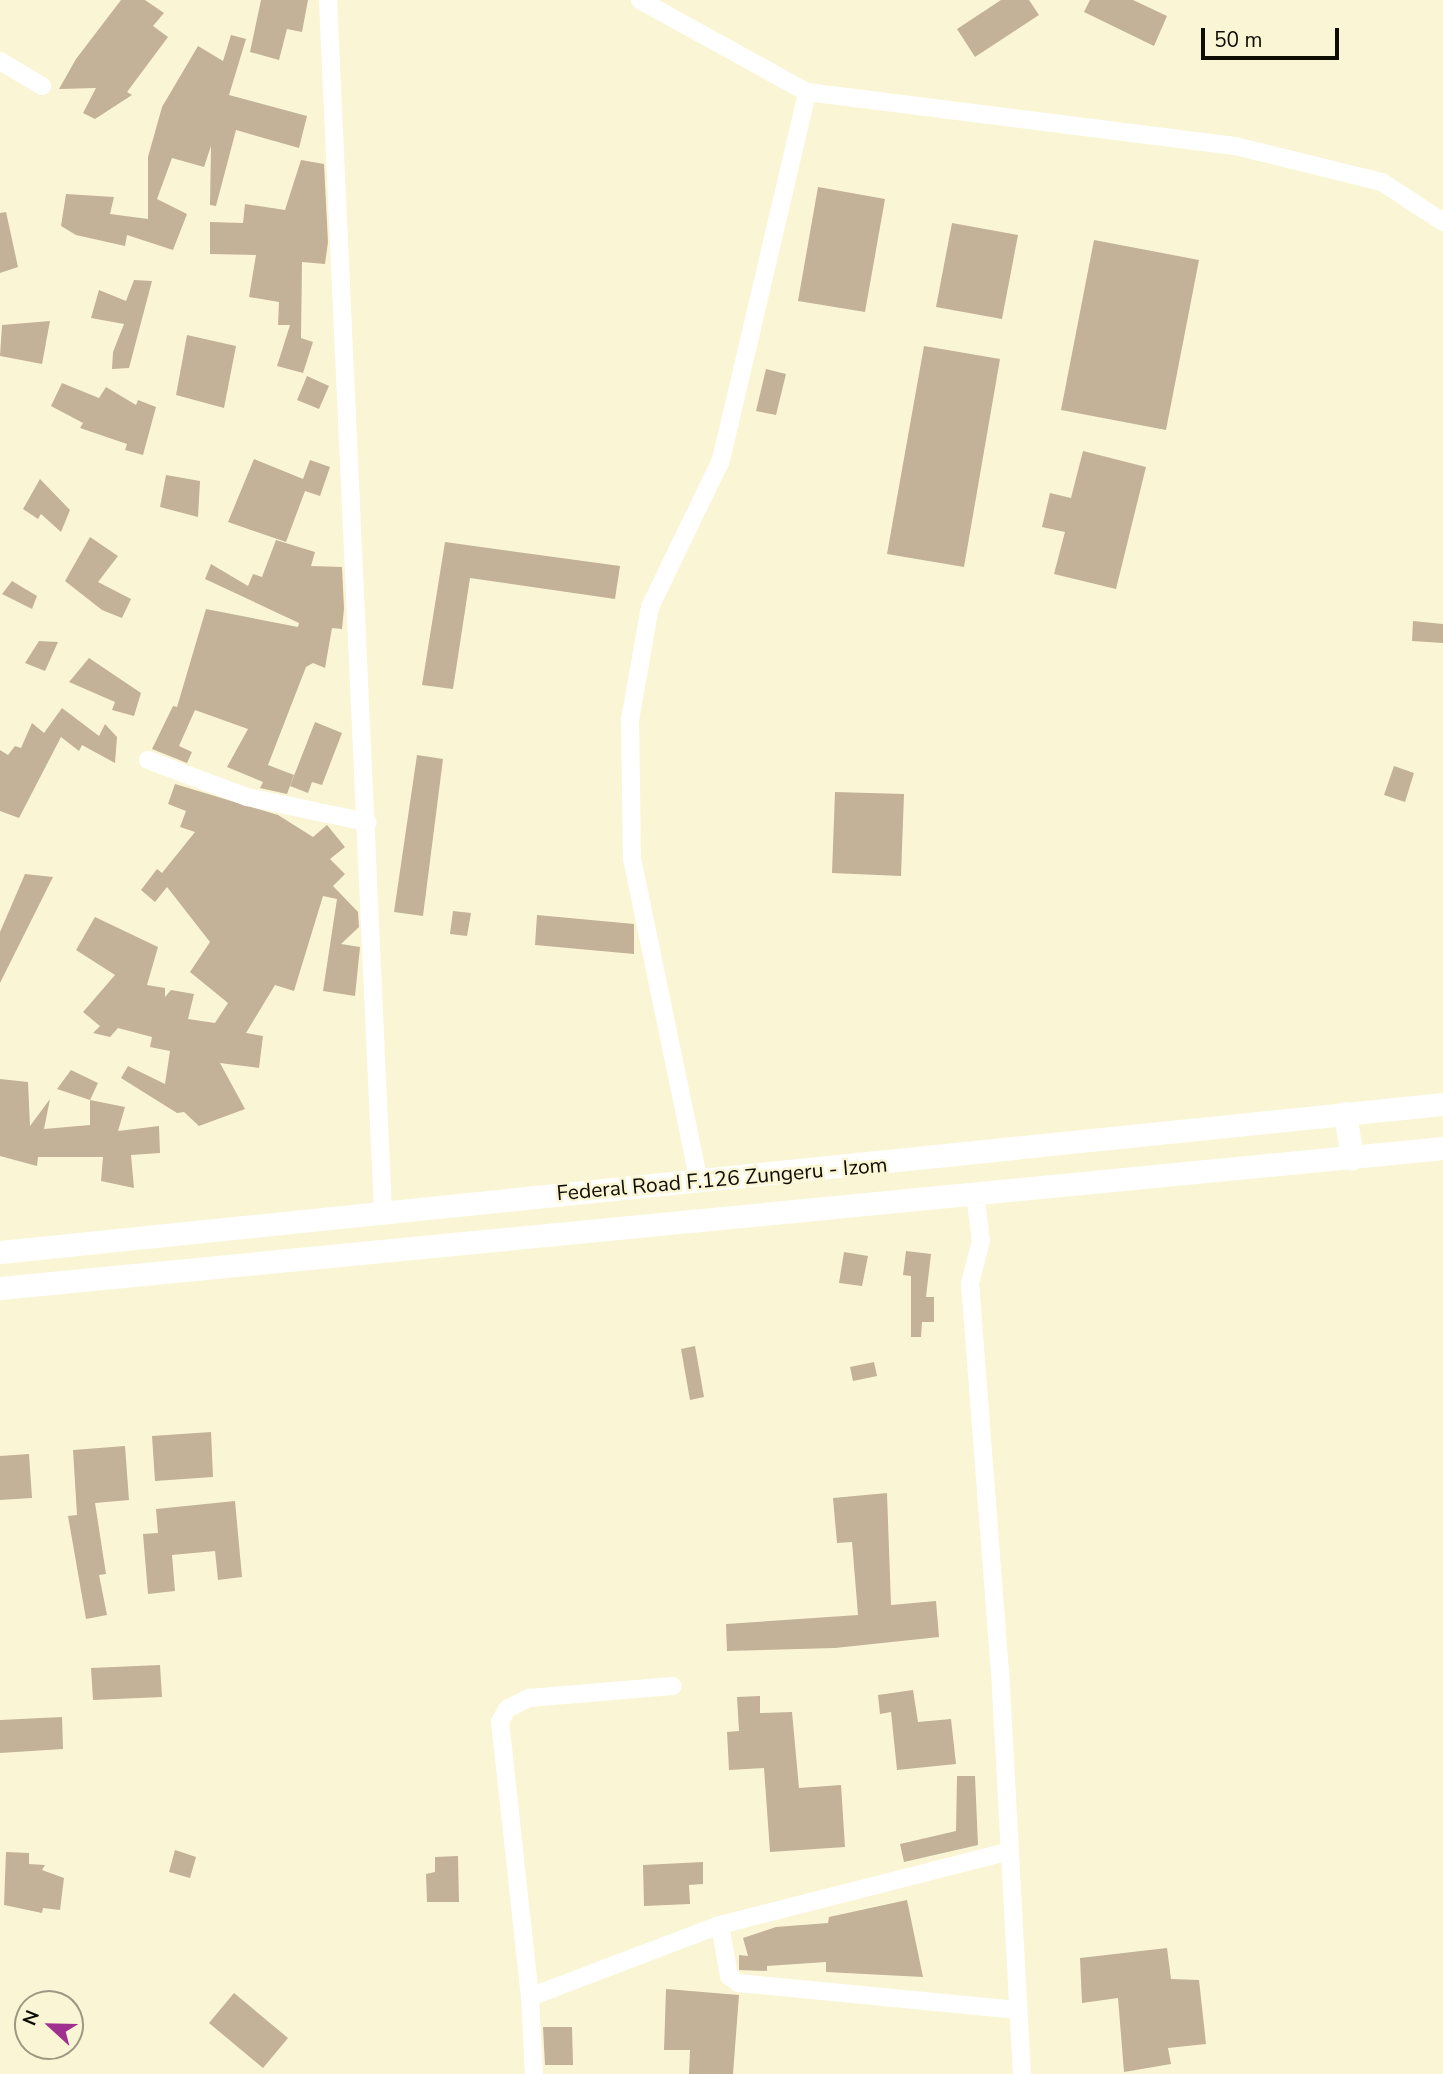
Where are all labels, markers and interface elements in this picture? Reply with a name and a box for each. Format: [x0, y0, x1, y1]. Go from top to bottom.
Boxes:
scale bar [1205, 14, 1343, 58]
text: 50 m [1214, 26, 1263, 54]
street label: Federal Road F.126 Zungeru - Izom [556, 1152, 888, 1206]
north arrow [14, 1990, 84, 2060]
text: N [17, 2006, 46, 2029]

